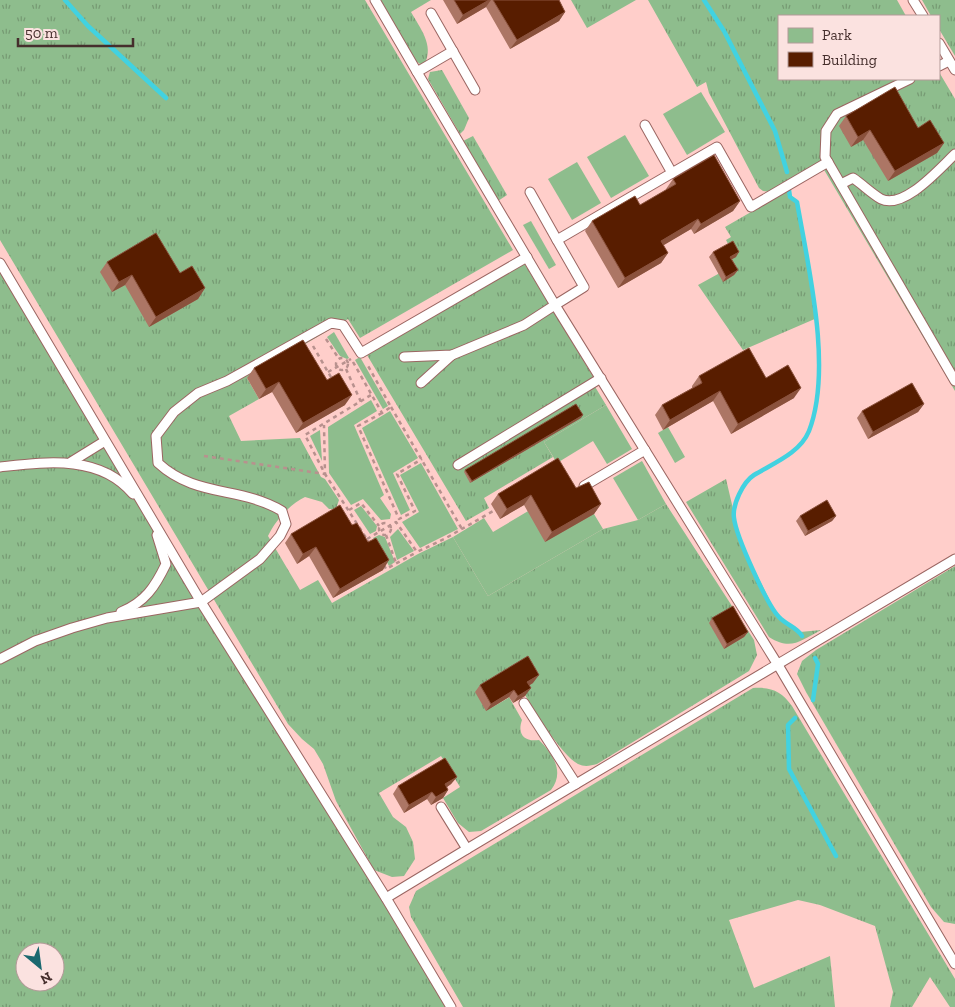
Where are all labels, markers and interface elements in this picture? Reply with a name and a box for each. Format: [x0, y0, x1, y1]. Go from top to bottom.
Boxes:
scale bar [18, 15, 132, 47]
legend [778, 15, 940, 80]
text: 50 m [25, 24, 58, 42]
text: Park [822, 26, 852, 44]
text: Building [822, 51, 877, 69]
north arrow [15, 942, 65, 992]
text: N [37, 968, 55, 988]

